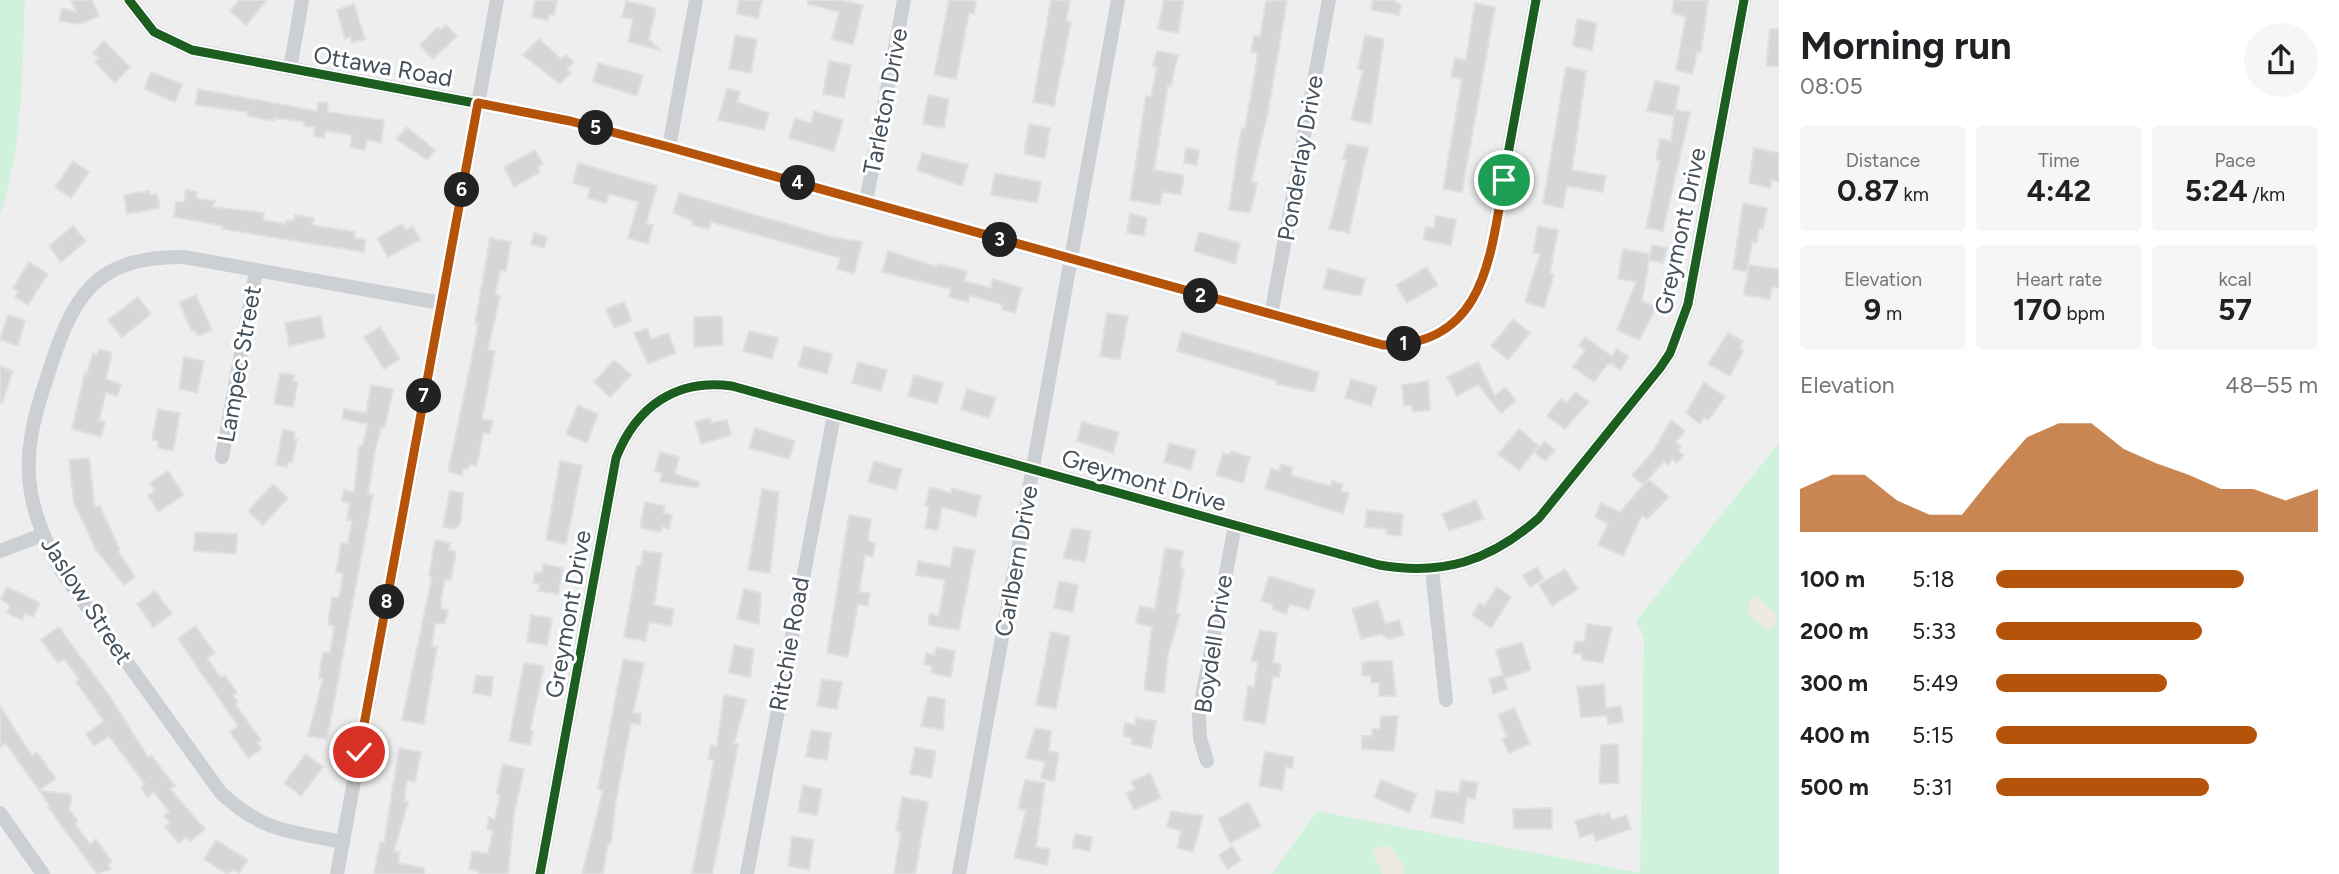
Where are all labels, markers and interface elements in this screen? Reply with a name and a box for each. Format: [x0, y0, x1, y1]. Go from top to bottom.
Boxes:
text: Morning run [1800, 23, 2012, 69]
button: share [2244, 23, 2318, 97]
street label: Tarleton Drive [857, 25, 913, 177]
street label: Ottawa Road [311, 40, 455, 92]
text: 08:05 [1800, 72, 1863, 100]
street label: Ponderlay Drive [1271, 73, 1329, 243]
pin: 5 [578, 110, 614, 146]
text: 5 [590, 116, 601, 139]
street label: Greymont Drive [1648, 145, 1712, 317]
text: Distance [1846, 149, 1920, 172]
text: Time [2038, 149, 2080, 172]
text: Pace [2214, 149, 2256, 172]
pin [1474, 150, 1534, 210]
icon: arrive [1485, 161, 1523, 199]
pin: 4 [780, 166, 816, 200]
text: 4 [791, 171, 804, 194]
pin: 6 [444, 172, 480, 208]
text: 0.87 [1837, 172, 1899, 209]
text: 4:42 [2027, 172, 2091, 209]
text: 5:24 [2185, 172, 2248, 209]
text: 6 [456, 178, 467, 201]
text: km [1899, 183, 1929, 206]
text: /km [2248, 183, 2285, 206]
pin: 3 [982, 222, 1018, 258]
text: 3 [994, 228, 1005, 251]
text: Elevation [1844, 268, 1922, 291]
text: Heart rate [2016, 268, 2102, 291]
text: kcal [2218, 268, 2252, 291]
pin: 2 [1184, 278, 1218, 314]
street label: Lampec Street [211, 283, 267, 445]
text: 2 [1195, 284, 1206, 307]
text: 9 [1864, 291, 1881, 328]
text: 170 [2013, 291, 2062, 328]
text: 57 [2218, 291, 2252, 328]
text: m [1881, 302, 1902, 325]
text: bpm [2062, 302, 2105, 325]
pin: 1 [1386, 326, 1422, 362]
text: 1 [1399, 332, 1408, 355]
text: Elevation [1800, 371, 1895, 399]
text: 48–55 m [2225, 371, 2318, 399]
pin: 7 [406, 378, 442, 414]
text: 7 [418, 384, 429, 407]
street label: Greymont Drive [1058, 443, 1230, 517]
street label: Carlbern Drive [988, 483, 1044, 639]
street label: Greymont Drive [539, 528, 597, 700]
street label: Jaslow Street [35, 531, 139, 669]
text: 100 m [1800, 565, 1865, 593]
text: 5:18 [1912, 565, 1955, 593]
street label: Boydell Drive [1188, 573, 1238, 715]
street label: Ritchie Road [763, 575, 815, 713]
pin: 8 [370, 584, 404, 620]
text: 8 [381, 590, 392, 613]
text: 200 m [1800, 617, 1869, 645]
text: 5:33 [1912, 617, 1956, 645]
text: 300 m [1800, 669, 1868, 697]
text: 5:49 [1912, 669, 1958, 697]
text: 400 m [1800, 721, 1870, 749]
text: 5:15 [1912, 721, 1954, 749]
pin [329, 722, 389, 782]
icon: check [340, 733, 378, 771]
text: 500 m [1800, 773, 1869, 801]
text: 5:31 [1912, 773, 1953, 801]

